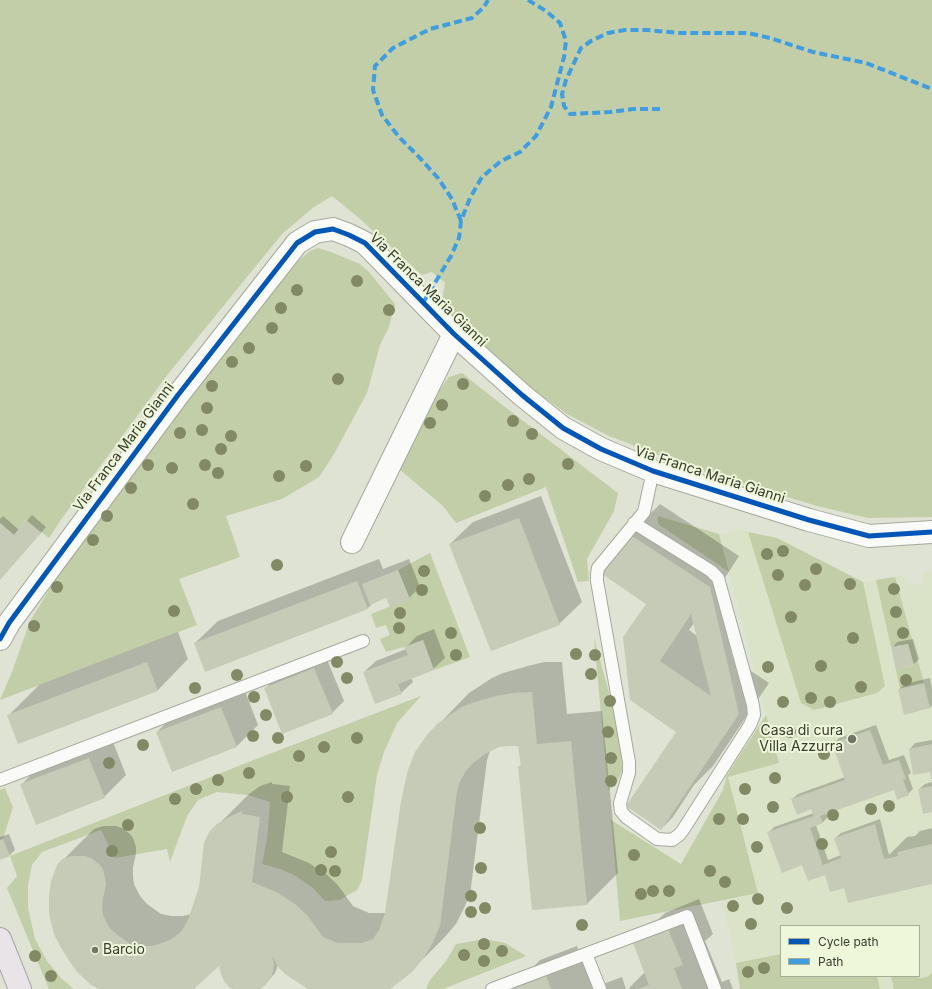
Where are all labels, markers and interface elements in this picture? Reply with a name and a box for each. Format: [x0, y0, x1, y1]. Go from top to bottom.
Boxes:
street label: Via Franca Maria Gianni [366, 229, 490, 351]
street label: Via Franca Maria Gianni [70, 379, 178, 515]
street label: Via Franca Maria Gianni [633, 443, 787, 507]
place label: Casa di cura Villa Azzurra [759, 723, 843, 756]
marker: Casa di cura Villa Azzurra [846, 733, 858, 745]
legend [780, 925, 920, 977]
text: Cycle path [818, 934, 879, 949]
place label: Barcio [103, 942, 145, 958]
marker: Barcio [90, 945, 100, 955]
text: Path [818, 954, 843, 969]

